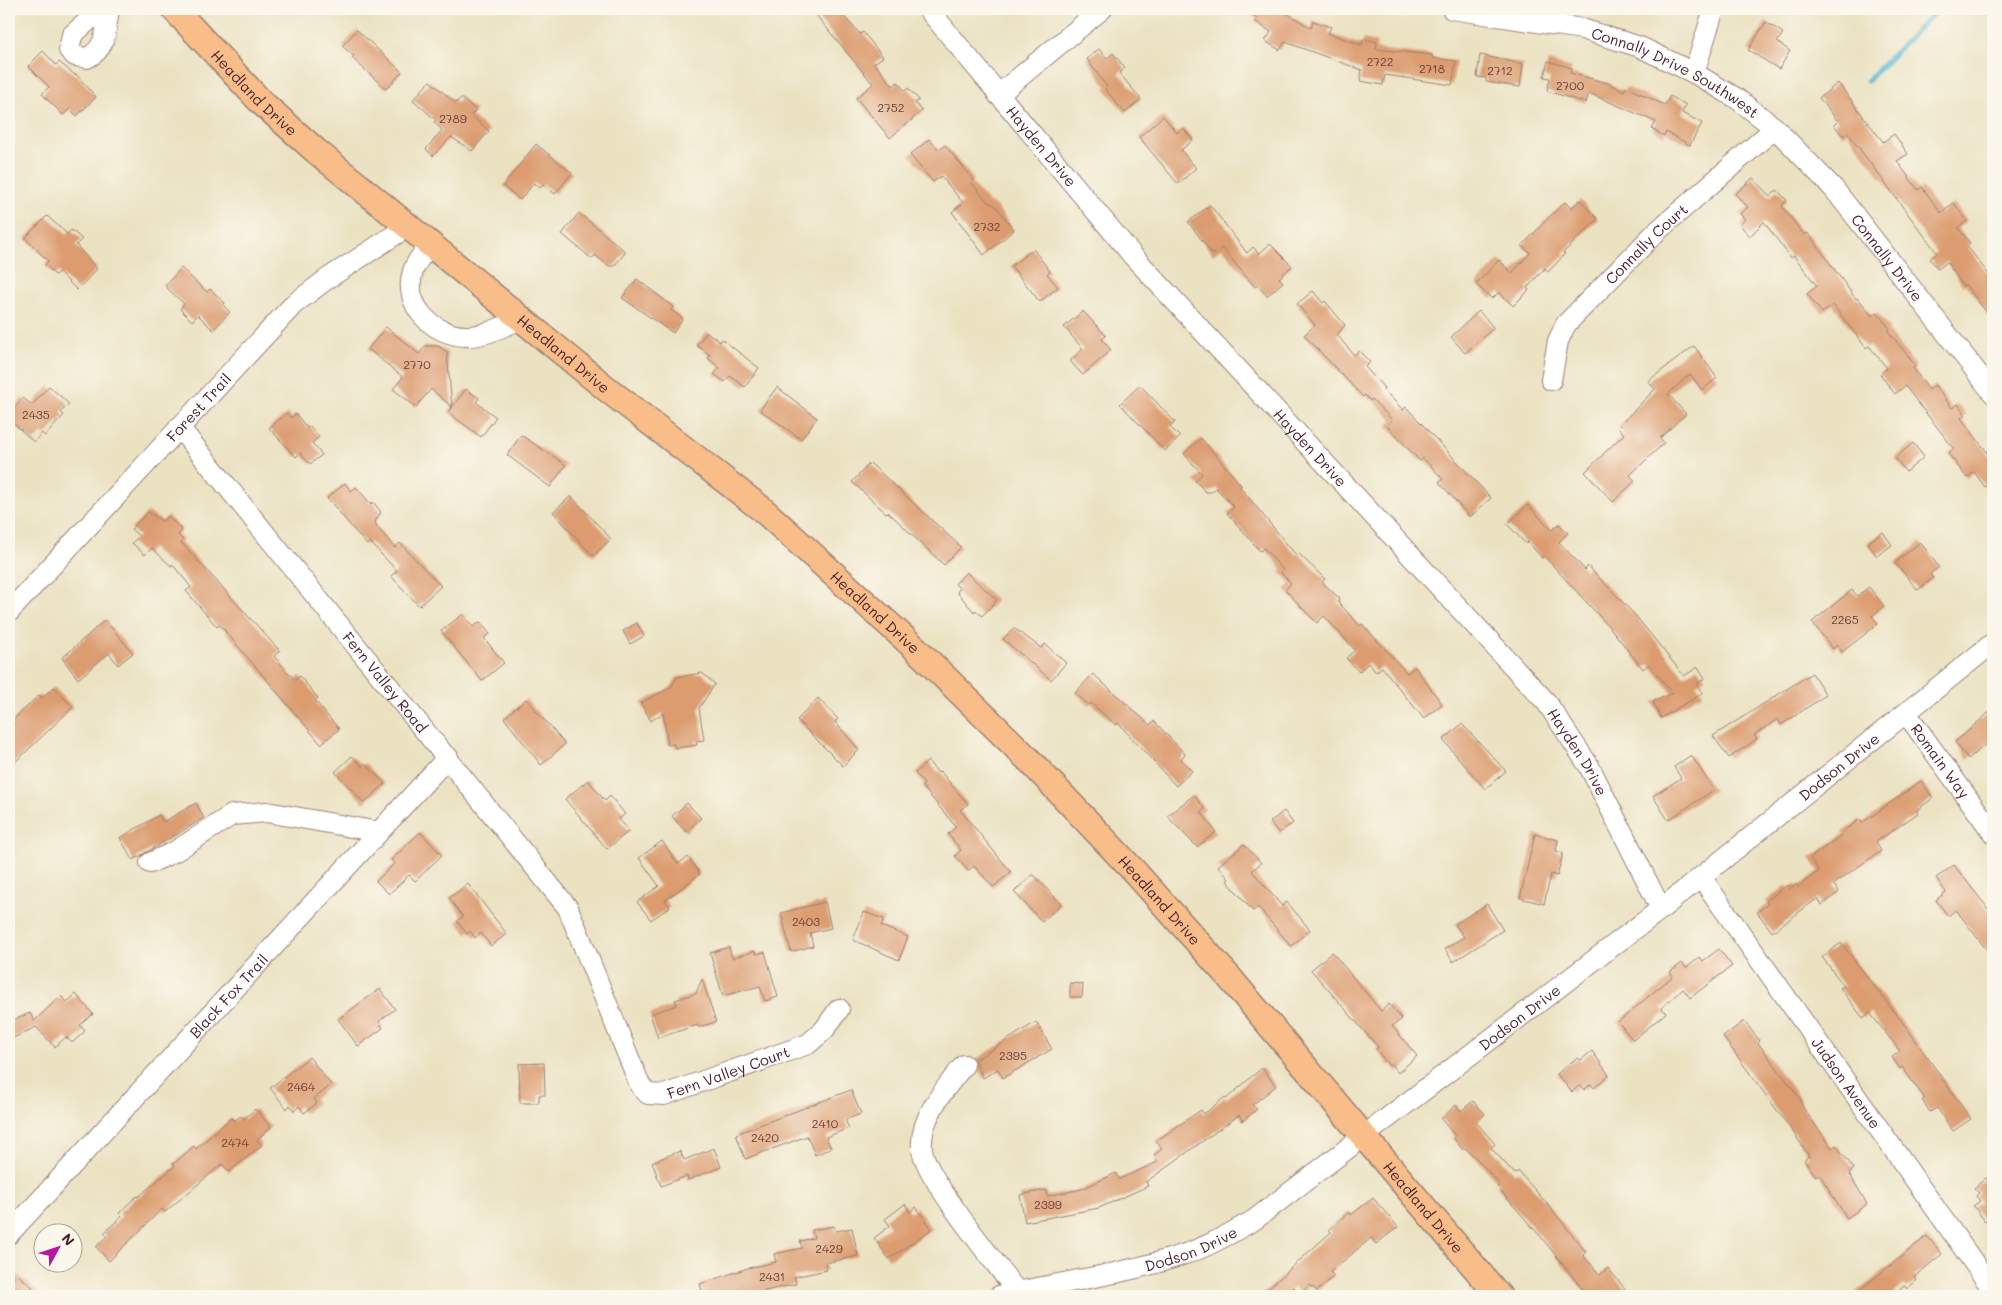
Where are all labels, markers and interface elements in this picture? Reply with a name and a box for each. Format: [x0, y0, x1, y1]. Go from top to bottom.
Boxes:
street label: Connally Drive Southwest [1589, 23, 1763, 122]
street label: Headland Drive [207, 45, 302, 140]
house number: 2722 [1367, 53, 1393, 69]
house number: 2718 [1419, 60, 1445, 76]
house number: 2712 [1487, 62, 1513, 78]
house number: 2700 [1556, 77, 1585, 93]
house number: 2752 [877, 99, 905, 115]
street label: Hayden Drive [1002, 101, 1081, 191]
house number: 2789 [439, 110, 467, 126]
street label: Connally Court [1601, 199, 1692, 288]
street label: Connally Drive [1847, 210, 1928, 305]
house number: 2732 [973, 218, 1001, 234]
street label: Headland Drive [513, 310, 614, 398]
house number: 2770 [403, 356, 431, 372]
street label: Forest Trail [162, 369, 235, 446]
street label: Hayden Drive [1269, 404, 1352, 491]
house number: 2435 [22, 406, 50, 422]
street label: Headland Drive [826, 566, 924, 658]
house number: 2265 [1831, 611, 1859, 627]
street label: Fern Valley Road [338, 627, 432, 737]
street label: Hayden Drive [1543, 704, 1612, 799]
street label: Romain Way [1907, 719, 1975, 802]
street label: Dodson Drive [1794, 728, 1883, 805]
street label: Headland Drive [1114, 851, 1205, 949]
house number: 2403 [792, 913, 820, 929]
street label: Black Fox Trail [185, 949, 272, 1042]
street label: Dodson Drive [1475, 980, 1564, 1055]
street label: Judson Avenue [1807, 1033, 1886, 1132]
street label: Fern Valley Court [664, 1041, 792, 1103]
house number: 2395 [999, 1047, 1027, 1063]
house number: 2464 [287, 1078, 315, 1094]
house number: 2410 [812, 1115, 839, 1131]
house number: 2420 [751, 1129, 779, 1145]
house number: 2474 [221, 1134, 249, 1150]
street label: Headland Drive [1379, 1157, 1468, 1257]
house number: 2399 [1034, 1196, 1062, 1212]
north arrow [32, 1222, 82, 1272]
street label: Dodson Drive [1142, 1222, 1241, 1276]
text: N [58, 1229, 79, 1250]
house number: 2429 [815, 1240, 843, 1256]
house number: 2431 [759, 1268, 785, 1284]

